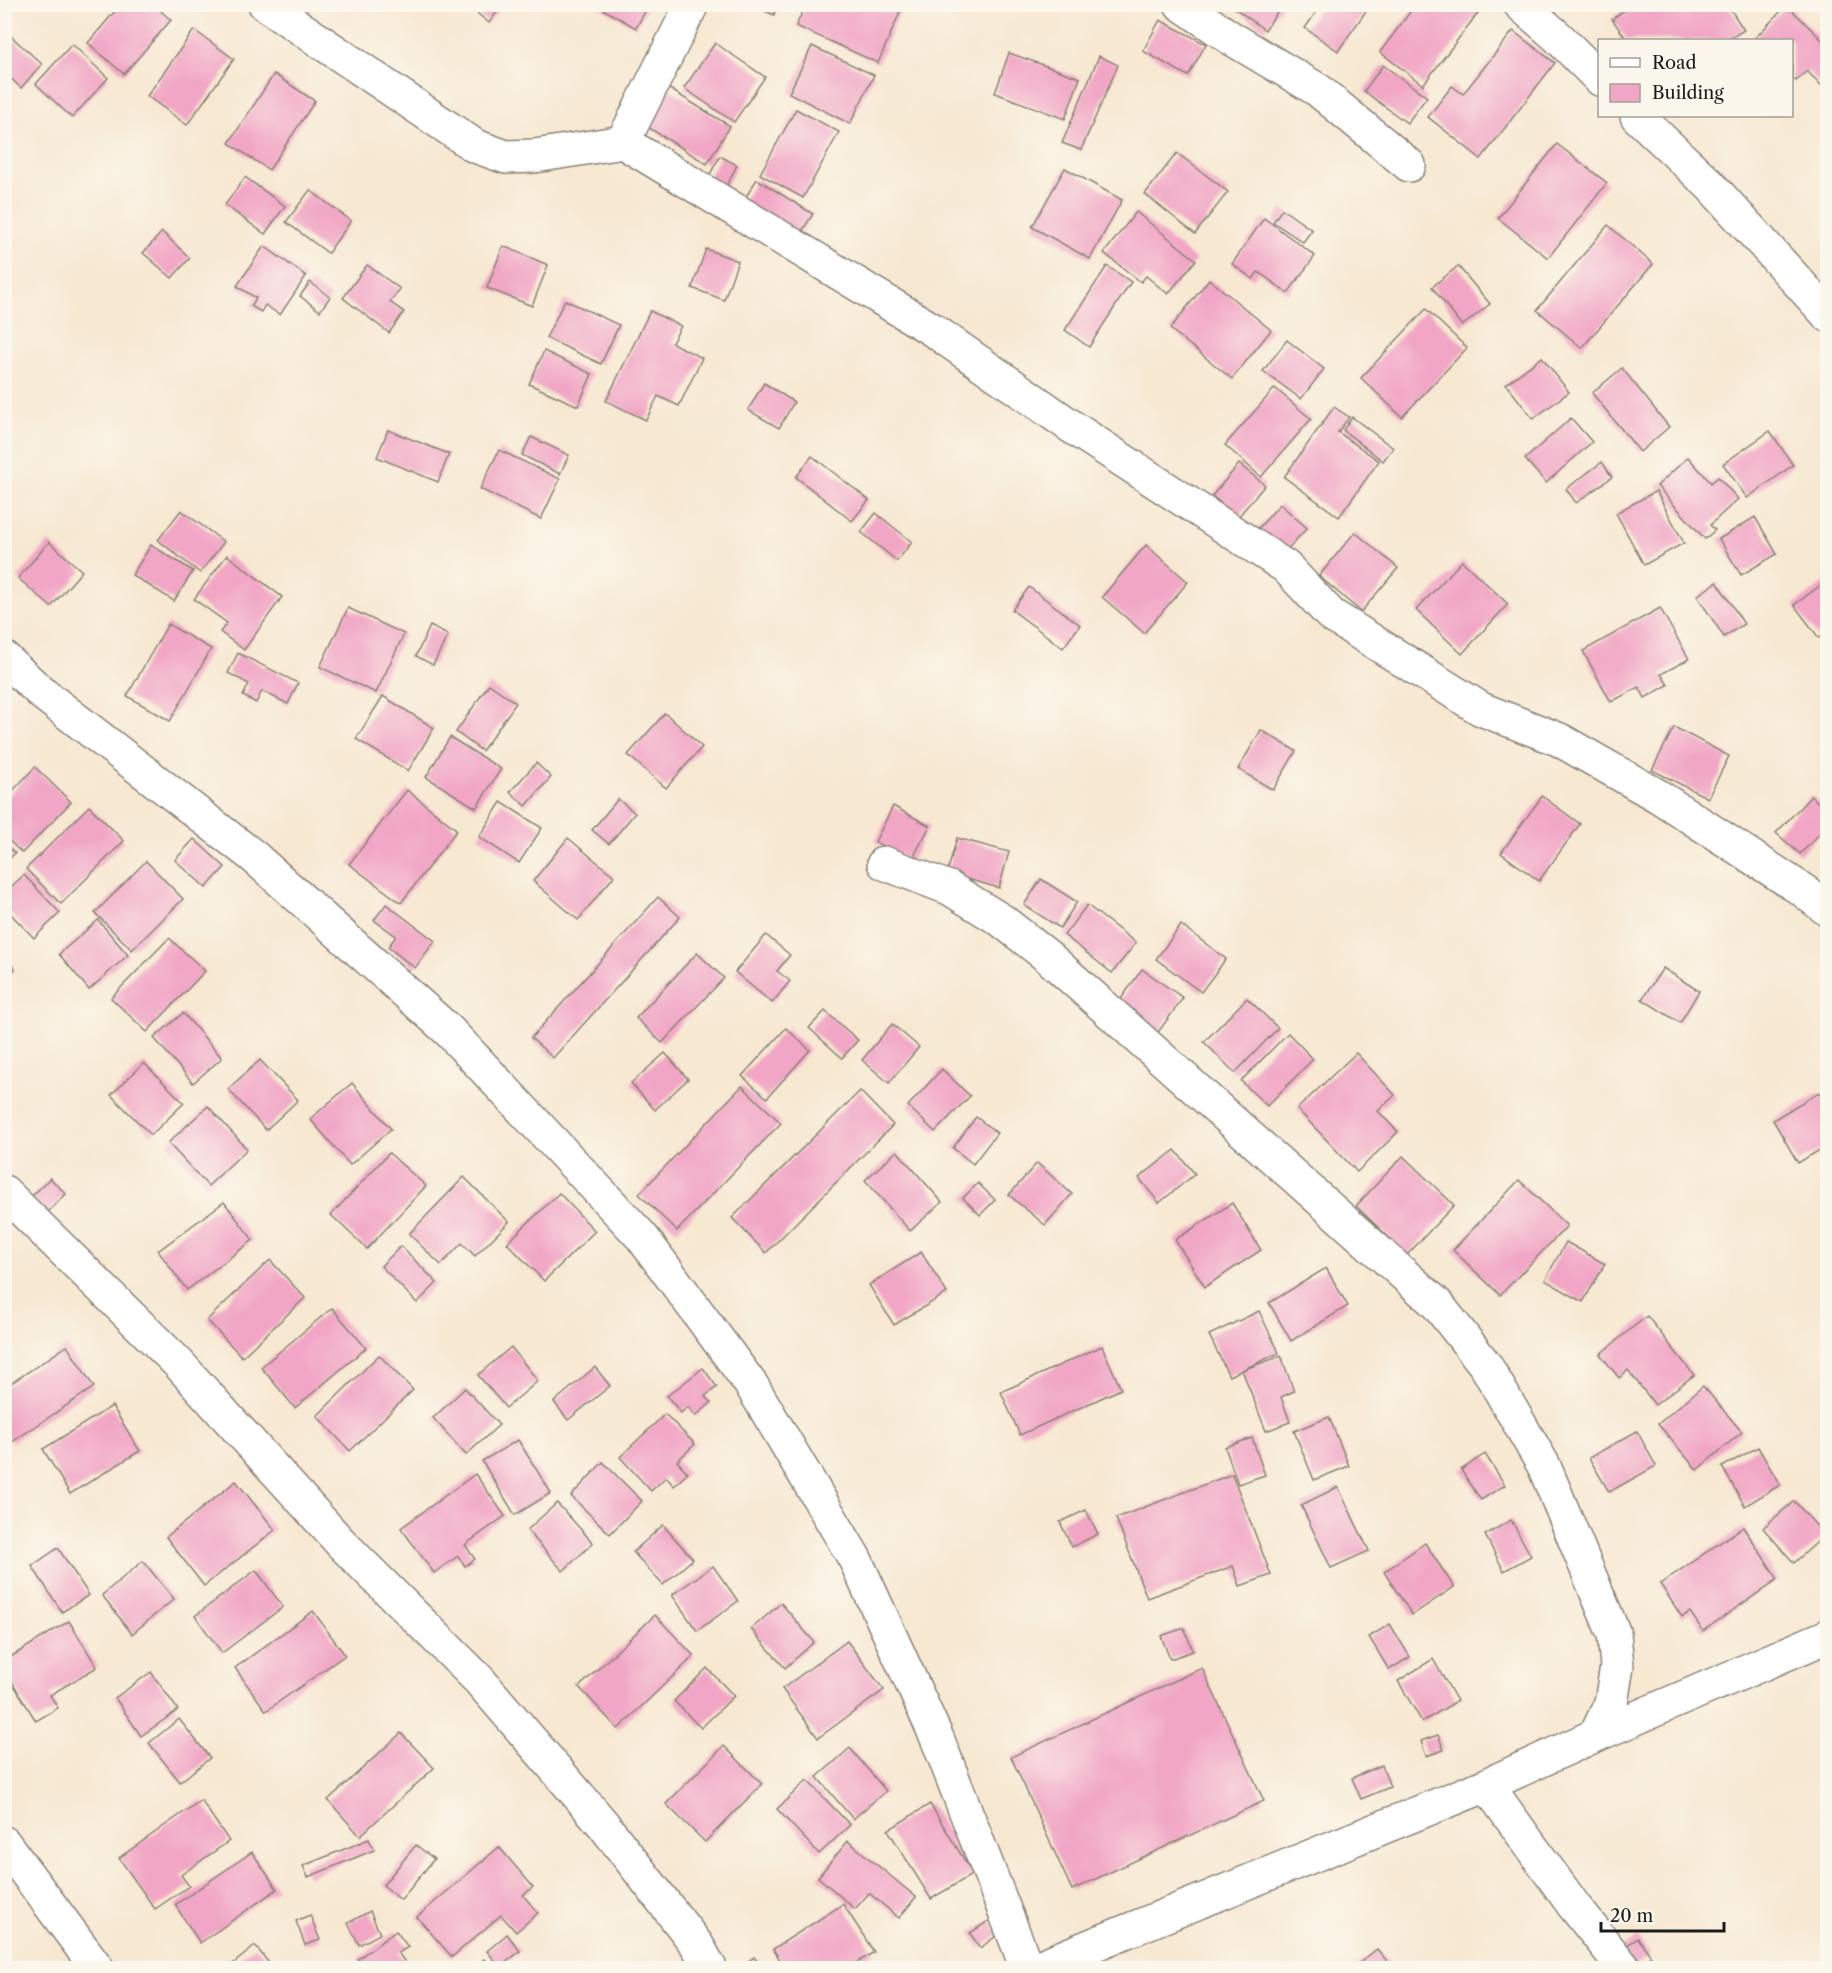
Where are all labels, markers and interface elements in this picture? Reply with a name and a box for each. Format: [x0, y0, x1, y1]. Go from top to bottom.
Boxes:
legend [1598, 39, 1793, 117]
text: Road [1652, 52, 1697, 74]
text: Building [1652, 82, 1724, 104]
scale bar [1601, 1895, 1724, 1933]
text: 20 m [1610, 1905, 1654, 1927]

